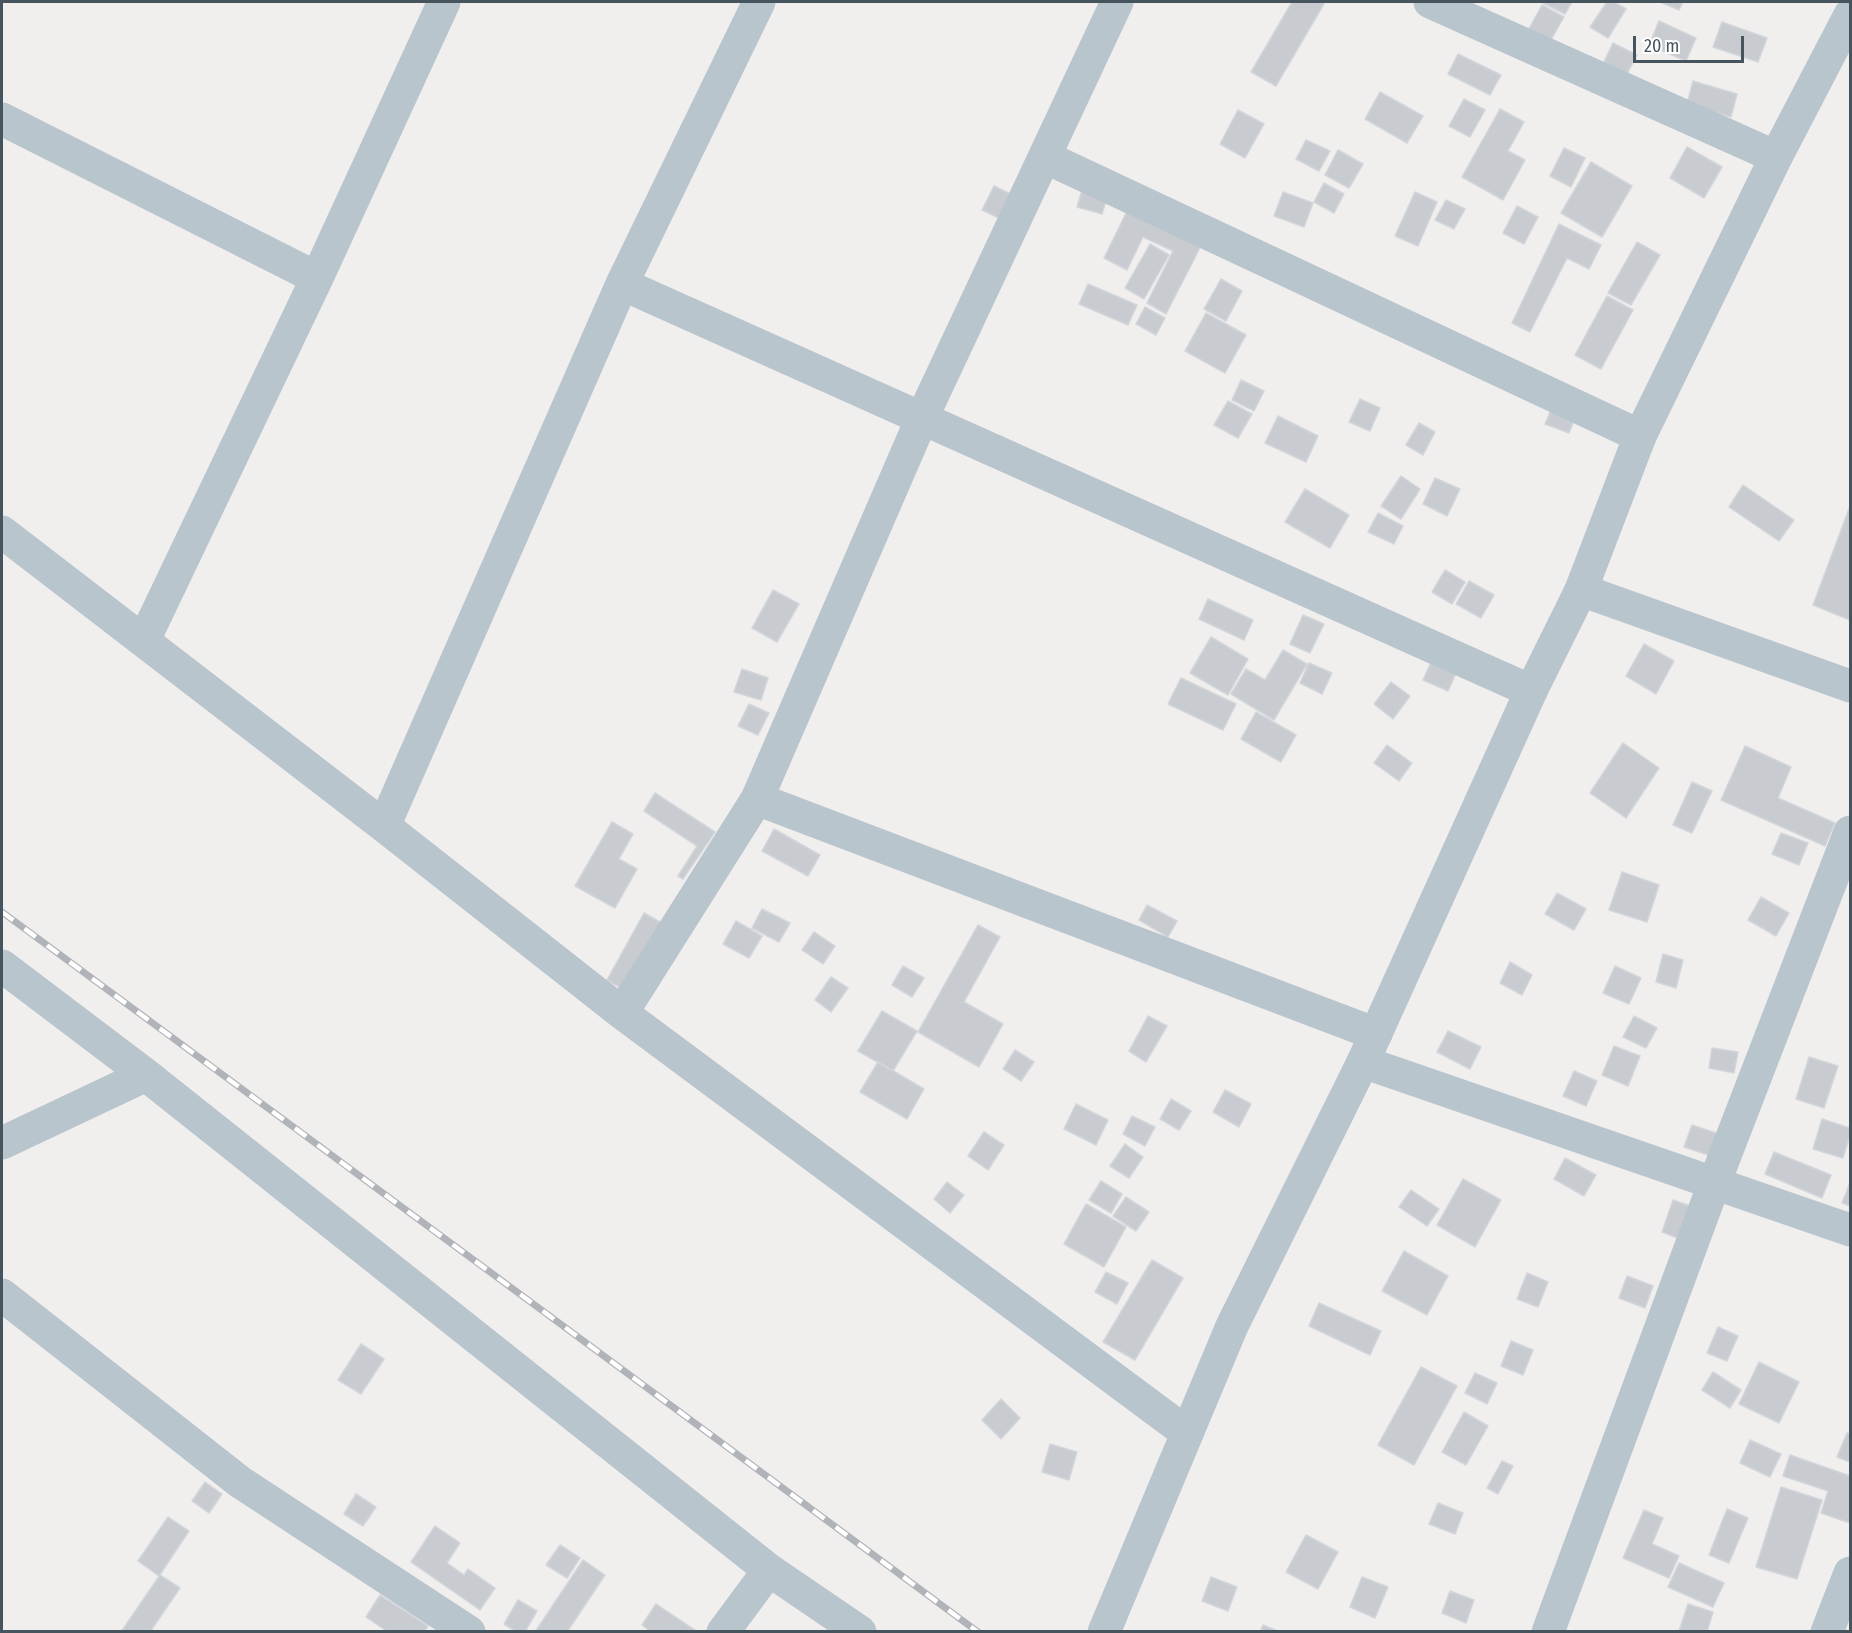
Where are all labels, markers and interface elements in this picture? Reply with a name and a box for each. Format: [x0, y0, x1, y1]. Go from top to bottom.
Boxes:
scale bar [1636, 24, 1747, 62]
text: 20 m [1644, 35, 1679, 57]

